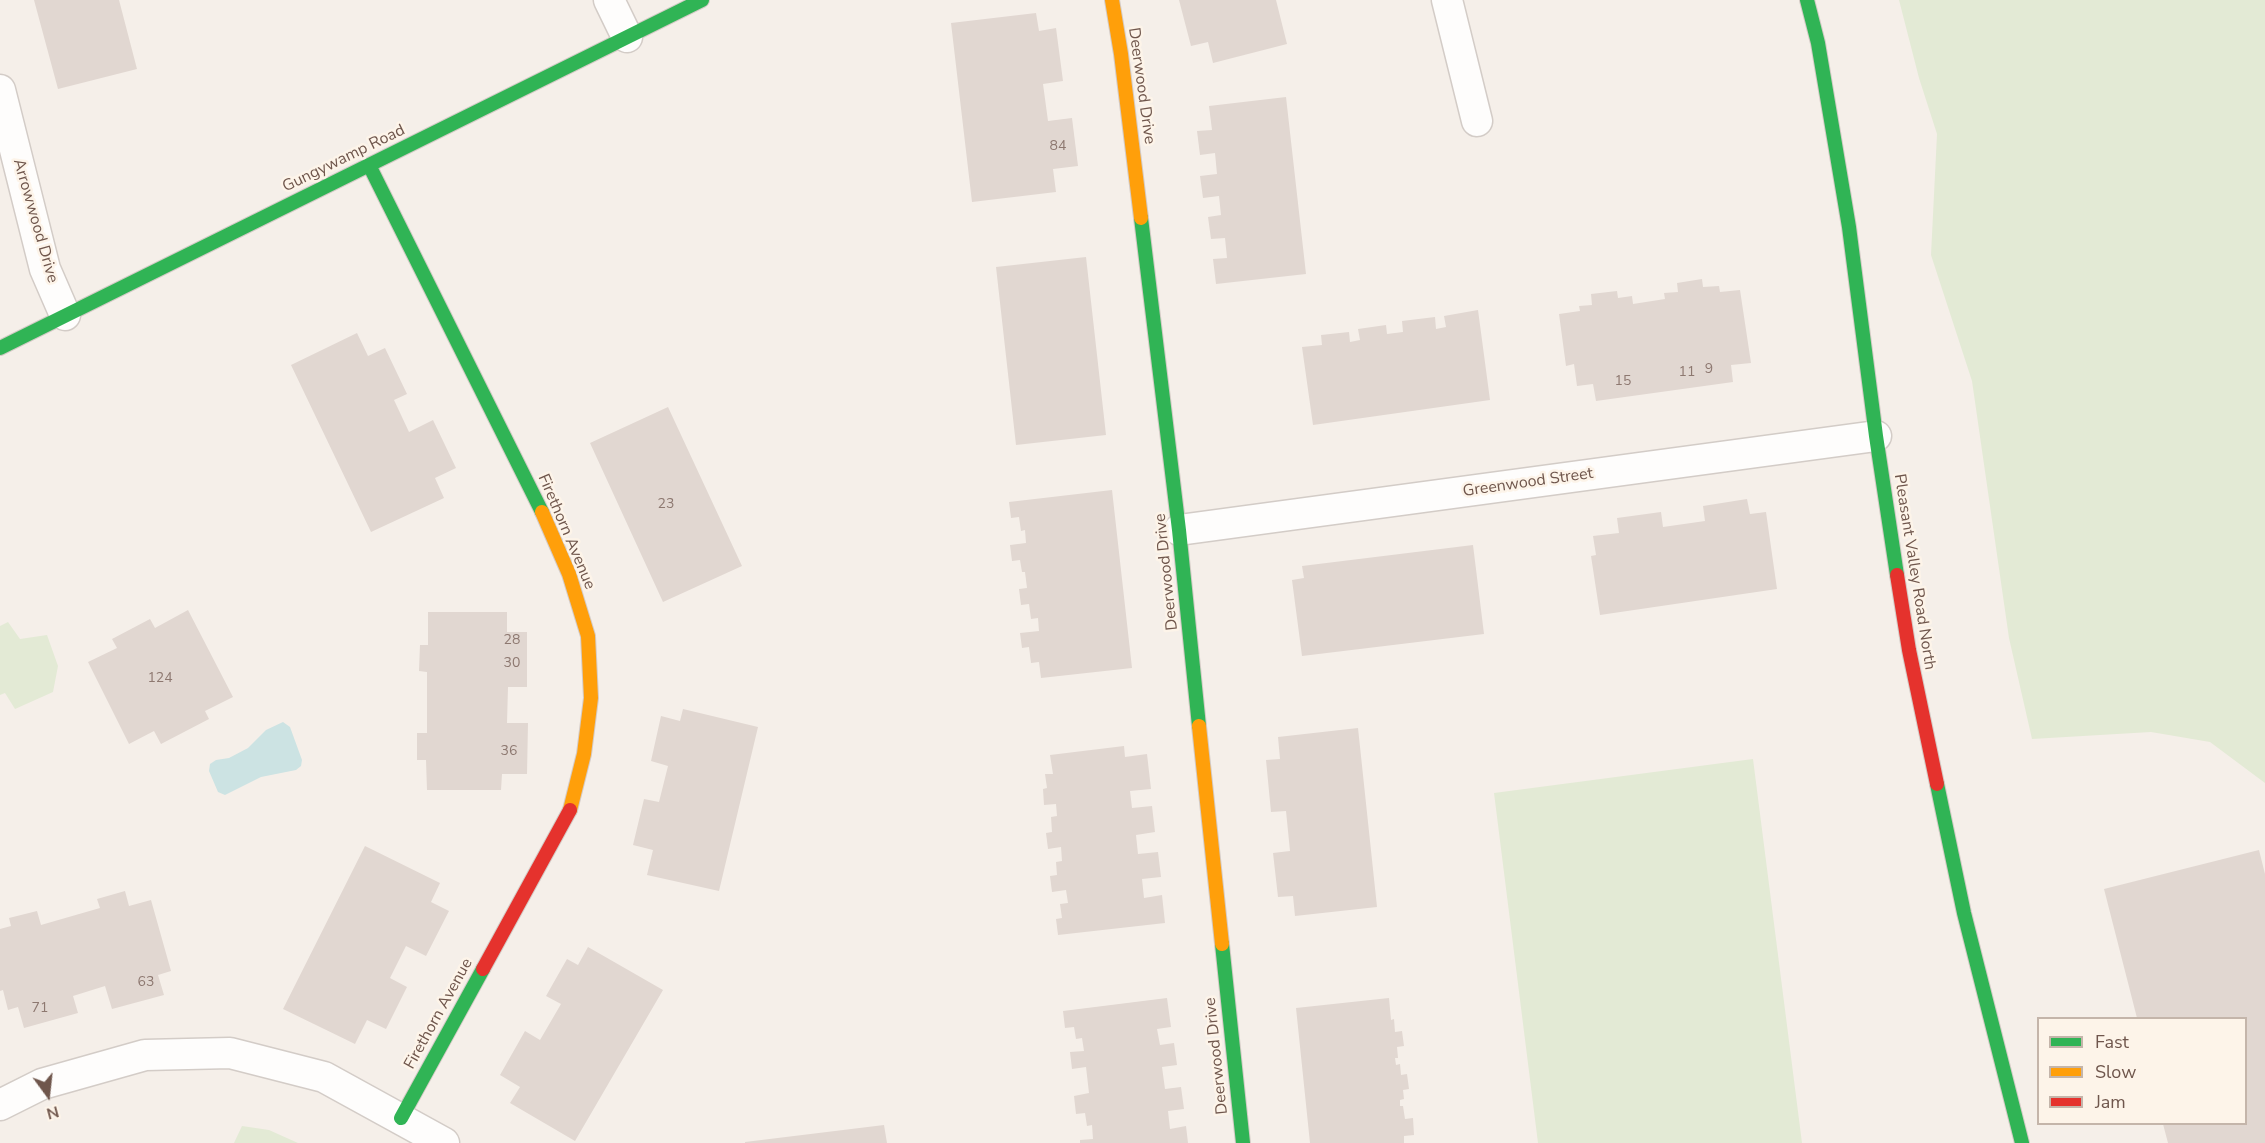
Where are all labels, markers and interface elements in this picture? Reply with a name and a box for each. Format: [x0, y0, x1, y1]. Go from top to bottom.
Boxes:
street label: Deerwood Drive [1123, 26, 1159, 146]
street label: Gungywamp Road [280, 121, 408, 197]
house number: 84 [1050, 139, 1066, 155]
street label: Arrowwood Drive [8, 157, 62, 285]
house number: 9 [1705, 362, 1713, 378]
house number: 11 [1679, 365, 1695, 381]
house number: 15 [1615, 374, 1631, 390]
street label: Greenwood Street [1462, 464, 1594, 502]
street label: Firethorn Avenue [533, 471, 599, 593]
street label: Pleasant Valley Road North [1889, 473, 1939, 671]
house number: 23 [658, 497, 674, 513]
street label: Deerwood Drive [1151, 513, 1183, 631]
house number: 28 [504, 633, 520, 649]
house number: 30 [504, 656, 520, 672]
house number: 124 [147, 671, 173, 687]
house number: 36 [501, 744, 517, 760]
street label: Firethorn Avenue [401, 955, 477, 1073]
house number: 63 [138, 975, 154, 991]
street label: Deerwood Drive [1201, 997, 1233, 1115]
house number: 71 [32, 1001, 48, 1017]
legend [2037, 1017, 2247, 1125]
text: Fast [2095, 1030, 2129, 1054]
text: Slow [2095, 1060, 2136, 1084]
north arrow [18, 1065, 78, 1125]
text: Jam [2095, 1090, 2126, 1114]
text: N [44, 1100, 61, 1125]

